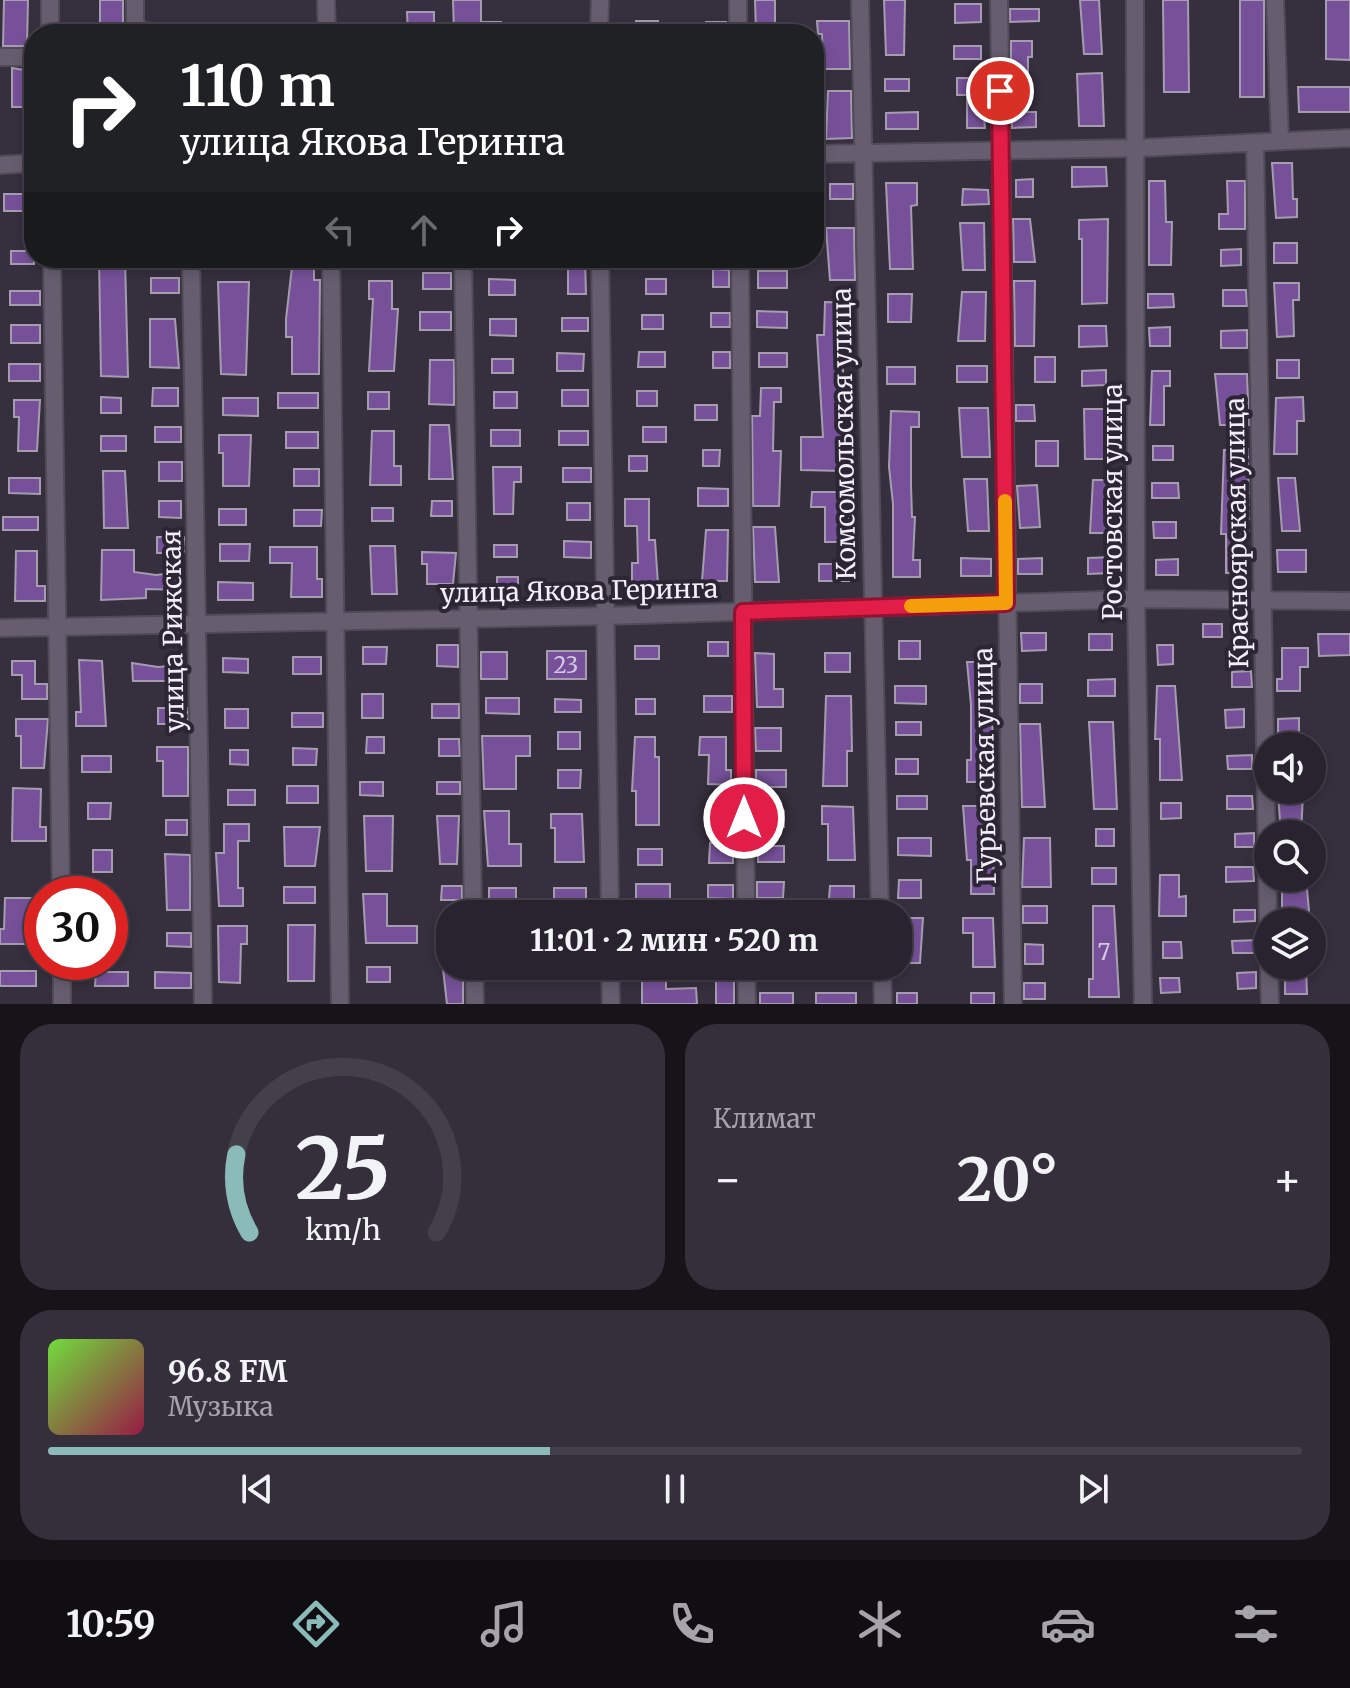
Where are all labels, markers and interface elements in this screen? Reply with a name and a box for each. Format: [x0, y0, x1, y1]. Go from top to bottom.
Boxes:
text: 110 m [180, 51, 335, 121]
icon: right [48, 56, 152, 160]
pin [966, 57, 1034, 125]
icon: arrive [978, 69, 1022, 113]
text: улица Якова Геринга [180, 120, 565, 165]
icon: left [318, 208, 362, 252]
icon: ahead [402, 208, 446, 252]
icon: right [486, 208, 530, 252]
street label: Комсомольская улица [824, 287, 863, 581]
street label: Ростовская улица [1096, 384, 1129, 620]
street label: Красноярская улица [1218, 397, 1255, 669]
street label: улица Рижская [154, 529, 191, 733]
street label: улица Якова Геринга [440, 572, 718, 609]
street label: Гурьевская улица [966, 647, 1003, 885]
house number: 23 [554, 651, 578, 679]
map controls [1254, 732, 1326, 980]
button: sound [1254, 732, 1326, 804]
position arrow [702, 776, 786, 860]
button: search [1254, 820, 1326, 892]
speed limit sign: 30 [24, 876, 128, 980]
button: layers [1254, 908, 1326, 980]
text: 11:01 · 2 мин · 520 m [530, 921, 818, 959]
house number: 7 [1098, 938, 1110, 966]
text: Климат [713, 1102, 816, 1135]
text: 25 [295, 1117, 390, 1222]
text: 20° [957, 1142, 1058, 1217]
text: − [713, 1152, 742, 1207]
text: + [1273, 1152, 1302, 1207]
text: km/h [305, 1212, 380, 1248]
text: 96.8 FM [168, 1352, 287, 1390]
text: Музыка [168, 1390, 273, 1423]
icon: previous [235, 1467, 279, 1511]
icon: pause [653, 1467, 697, 1511]
icon: next [1071, 1467, 1115, 1511]
icon: directions [288, 1596, 344, 1652]
icon: music [476, 1596, 532, 1652]
icon: phone [664, 1596, 720, 1652]
icon: climate [852, 1596, 908, 1652]
icon: car [1040, 1596, 1096, 1652]
icon: filters [1228, 1596, 1284, 1652]
text: 10:59 [66, 1602, 156, 1647]

